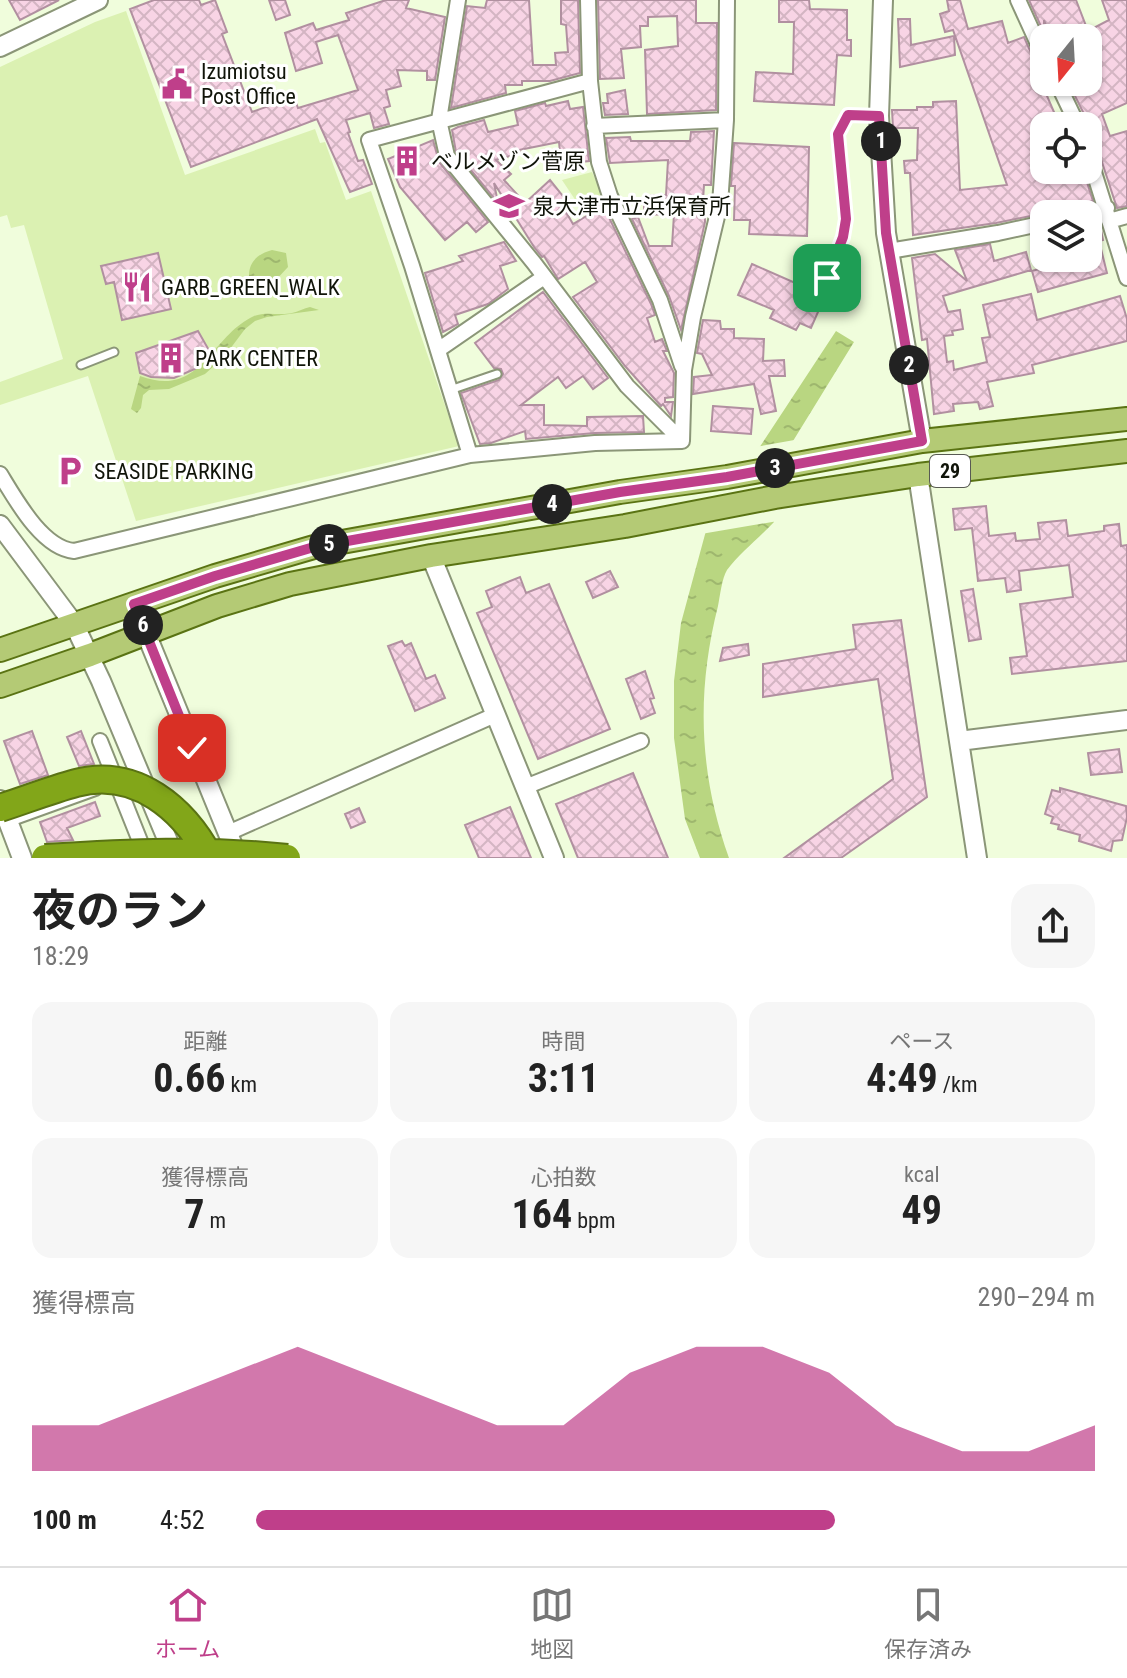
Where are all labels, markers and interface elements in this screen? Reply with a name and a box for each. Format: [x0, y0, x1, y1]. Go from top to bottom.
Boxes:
north arrow [1030, 24, 1102, 96]
map controls [1030, 24, 1102, 272]
place label: Izumiotsu Post Office [201, 59, 296, 109]
public building icon: Izumiotsu Post Office [160, 67, 194, 101]
button: locate [1030, 112, 1102, 184]
pin: 1 [861, 121, 901, 161]
text: 1 [875, 128, 887, 153]
building icon: ベルメゾン菅原 [390, 144, 424, 178]
place label: ベルメゾン菅原 [431, 149, 585, 174]
school or university icon: 泉大津市立浜保育所 [492, 189, 526, 223]
place label: 泉大津市立浜保育所 [533, 194, 731, 219]
button: layers [1030, 200, 1102, 272]
pin [793, 244, 861, 312]
icon: arrive [805, 256, 849, 300]
restaurant icon: GARB_GREEN_WALK [120, 270, 154, 304]
place label: GARB_GREEN_WALK [161, 275, 340, 300]
building icon: PARK CENTER [154, 341, 188, 375]
pin: 2 [889, 345, 929, 385]
place label: PARK CENTER [195, 346, 318, 371]
text: 2 [903, 352, 915, 377]
pin: 3 [755, 448, 795, 488]
parking icon: SEASIDE PARKING [53, 454, 87, 488]
text: 3 [769, 455, 781, 480]
road number: 29 [930, 455, 970, 487]
place label: SEASIDE PARKING [94, 459, 254, 484]
pin: 4 [532, 484, 572, 524]
text: 4 [546, 491, 558, 516]
pin: 5 [309, 524, 349, 564]
text: 5 [323, 531, 335, 556]
pin: 6 [123, 605, 163, 645]
text: 6 [137, 612, 149, 637]
pin [158, 714, 226, 782]
icon: check [170, 726, 214, 770]
button: share [1011, 884, 1095, 968]
text: 夜のラン [32, 885, 208, 937]
text: 18:29 [32, 941, 89, 971]
text: 距離 [183, 1029, 227, 1054]
text: 時間 [541, 1029, 586, 1054]
text: ペース [889, 1029, 954, 1054]
text: 0.66 [153, 1055, 226, 1102]
text: 3:11 [528, 1055, 599, 1102]
text: 4:49 [866, 1055, 938, 1102]
text: km [226, 1072, 257, 1097]
text: /km [938, 1072, 977, 1097]
text: kcal [904, 1162, 940, 1187]
text: 獲得標高 [161, 1165, 249, 1190]
text: 心拍数 [530, 1165, 597, 1190]
text: 49 [902, 1187, 942, 1234]
text: 7 [184, 1191, 204, 1238]
text: 164 [512, 1191, 572, 1238]
text: m [204, 1208, 226, 1233]
text: bpm [572, 1208, 615, 1233]
text: 290–294 m [978, 1282, 1095, 1312]
text: 獲得標高 [32, 1288, 136, 1318]
text: 100 m [32, 1505, 97, 1535]
text: 4:52 [160, 1505, 205, 1535]
tab: ホーム [155, 1583, 220, 1663]
tab: 地図 [530, 1583, 574, 1663]
tab: 保存済み [884, 1583, 972, 1663]

